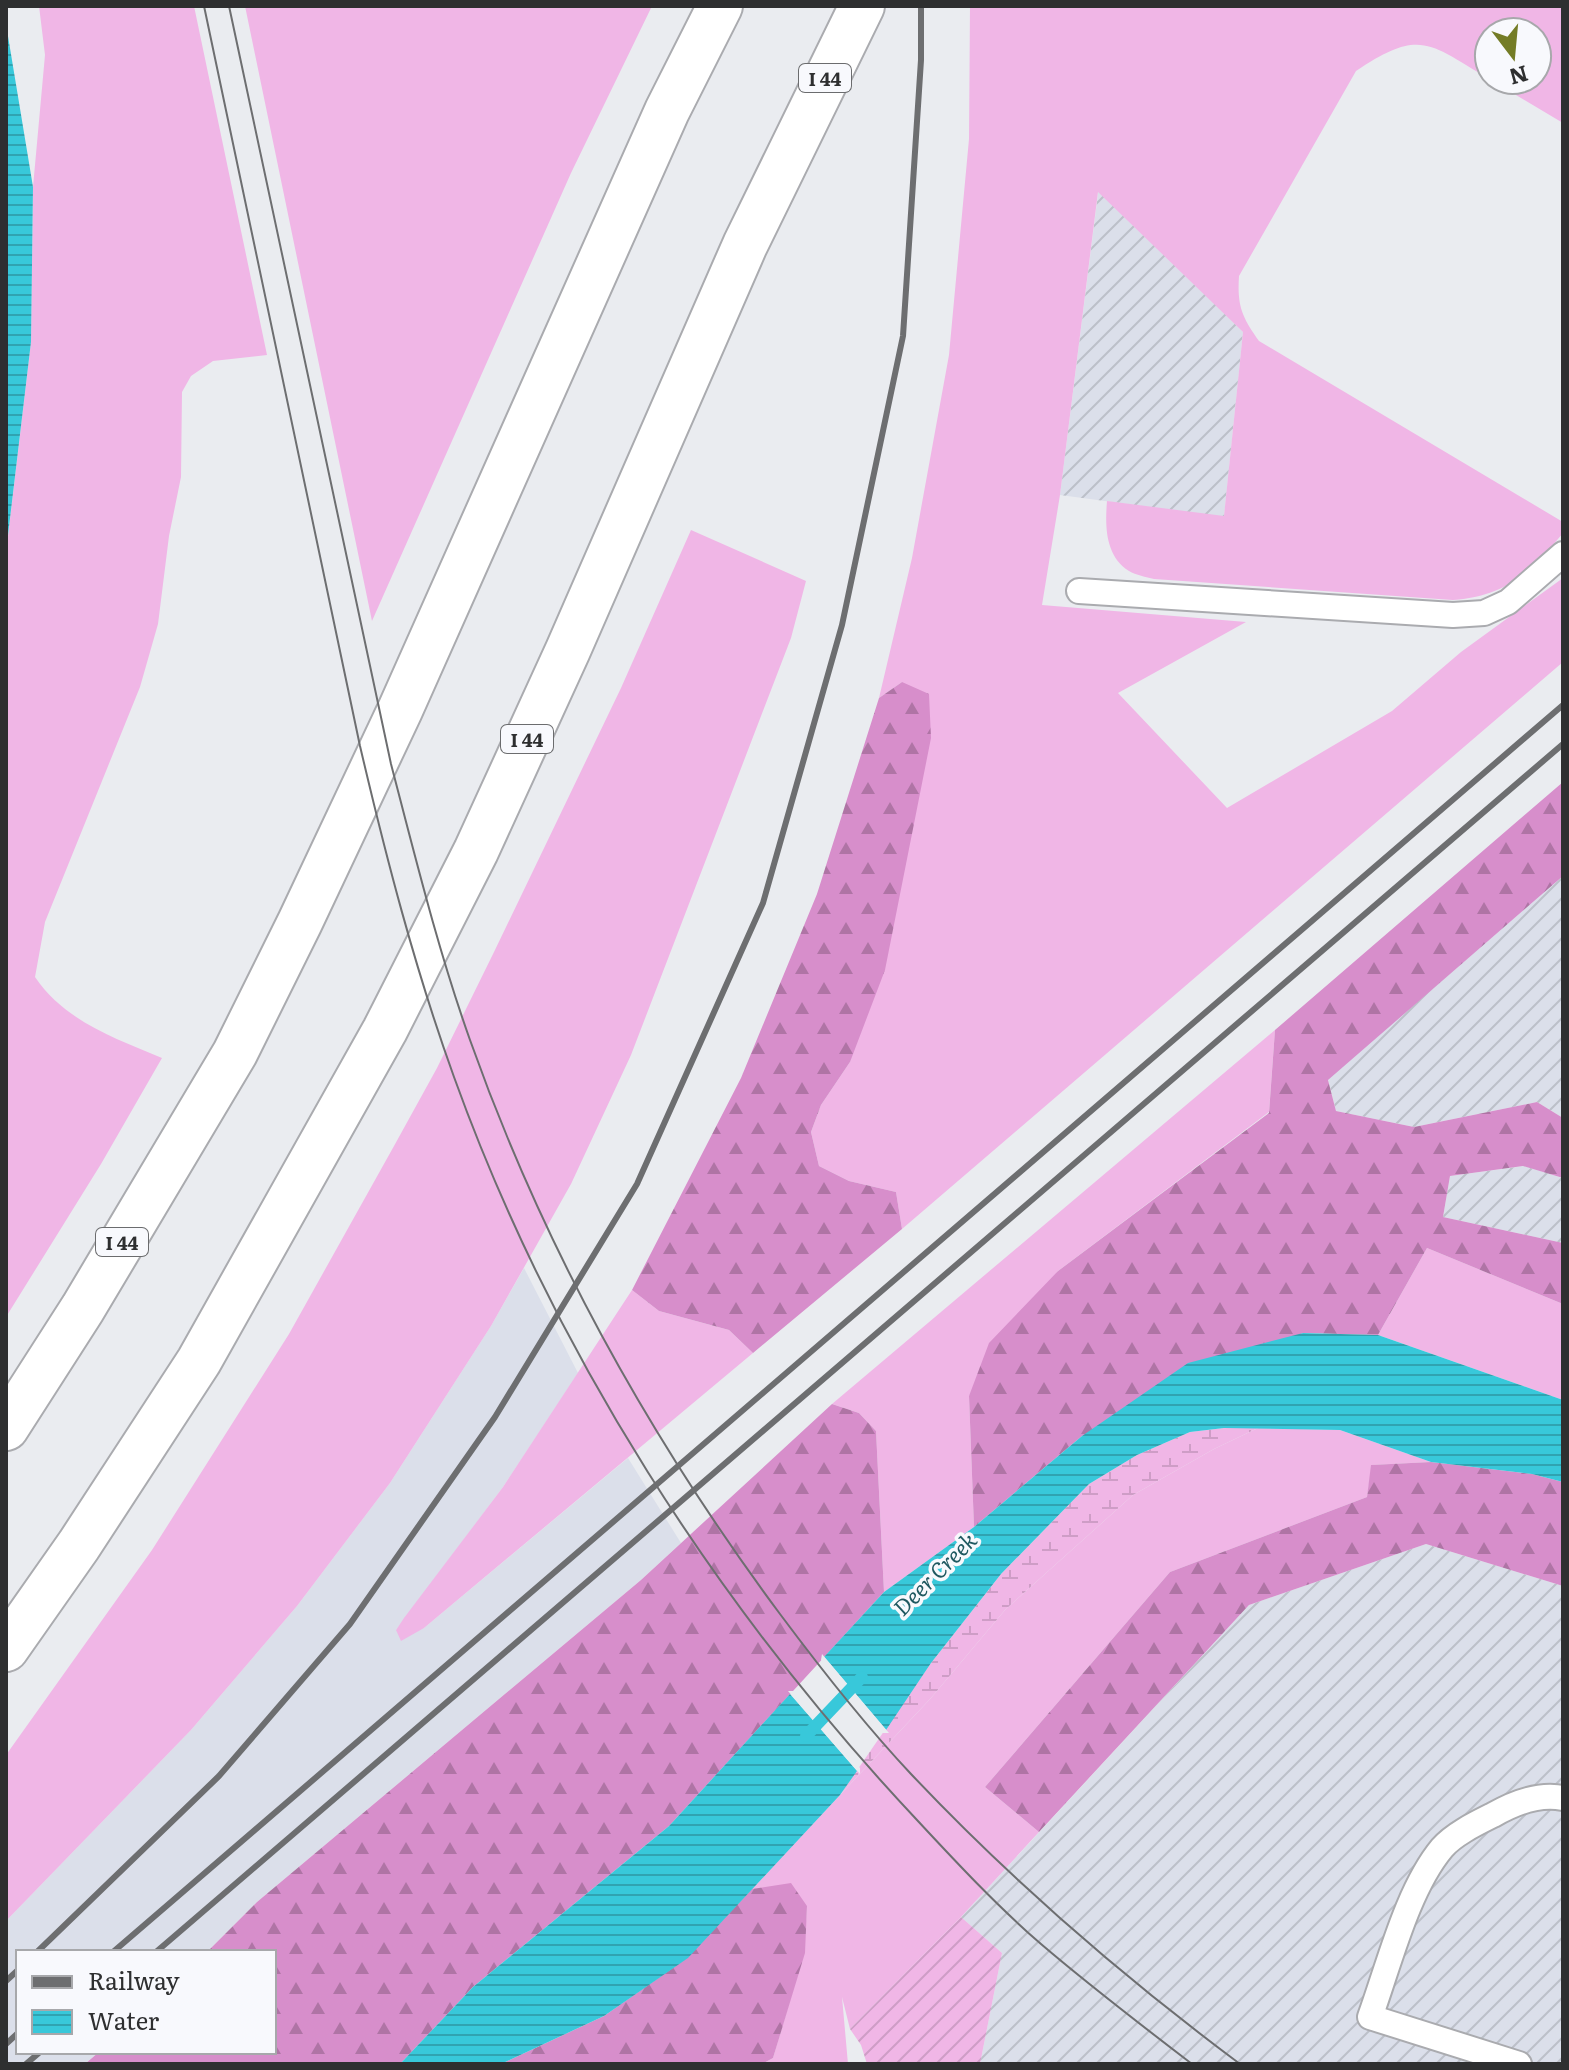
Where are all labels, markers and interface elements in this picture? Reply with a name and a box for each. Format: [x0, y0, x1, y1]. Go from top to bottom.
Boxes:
north arrow [1473, 16, 1553, 96]
text: N [1506, 58, 1532, 95]
road number: I 44 [799, 64, 851, 92]
road number: I 44 [501, 725, 553, 753]
road number: I 44 [96, 1228, 148, 1256]
water label: Deer Creek [885, 1524, 983, 1622]
legend [16, 1950, 276, 2054]
text: Railway [88, 1962, 180, 1997]
text: Water [88, 2002, 160, 2037]

